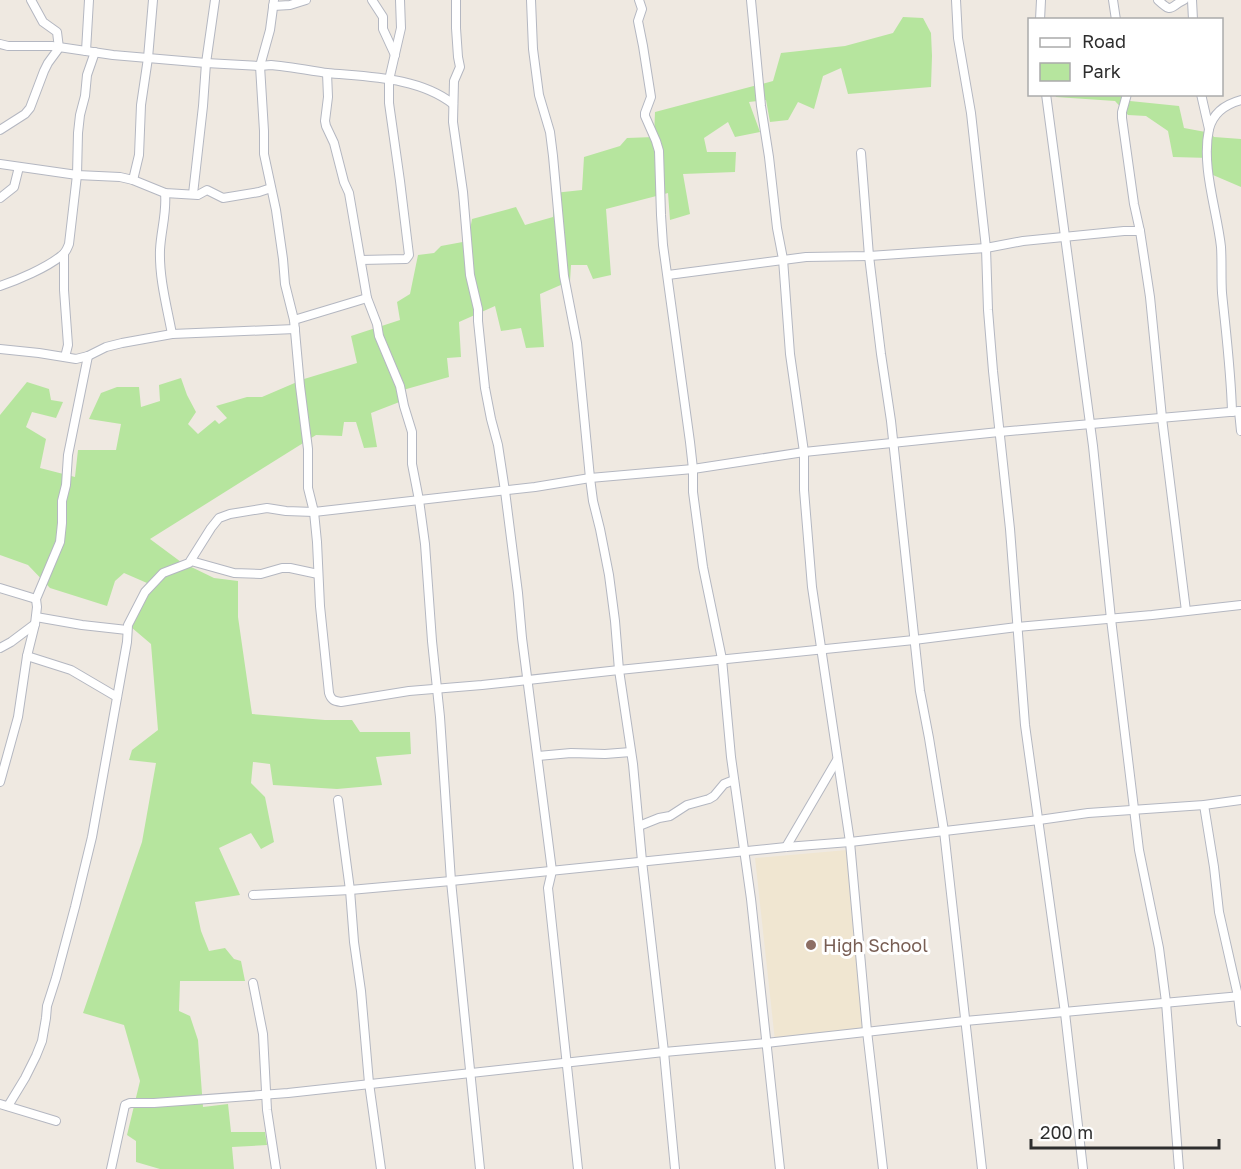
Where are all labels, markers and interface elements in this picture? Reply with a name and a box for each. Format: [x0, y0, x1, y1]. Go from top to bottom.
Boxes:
legend [1028, 18, 1223, 96]
text: Road [1082, 30, 1126, 52]
text: Park [1082, 60, 1121, 82]
place label: High School [823, 934, 928, 956]
marker: High School [804, 938, 818, 952]
scale bar [1031, 1112, 1218, 1150]
text: 200 m [1040, 1121, 1093, 1143]

